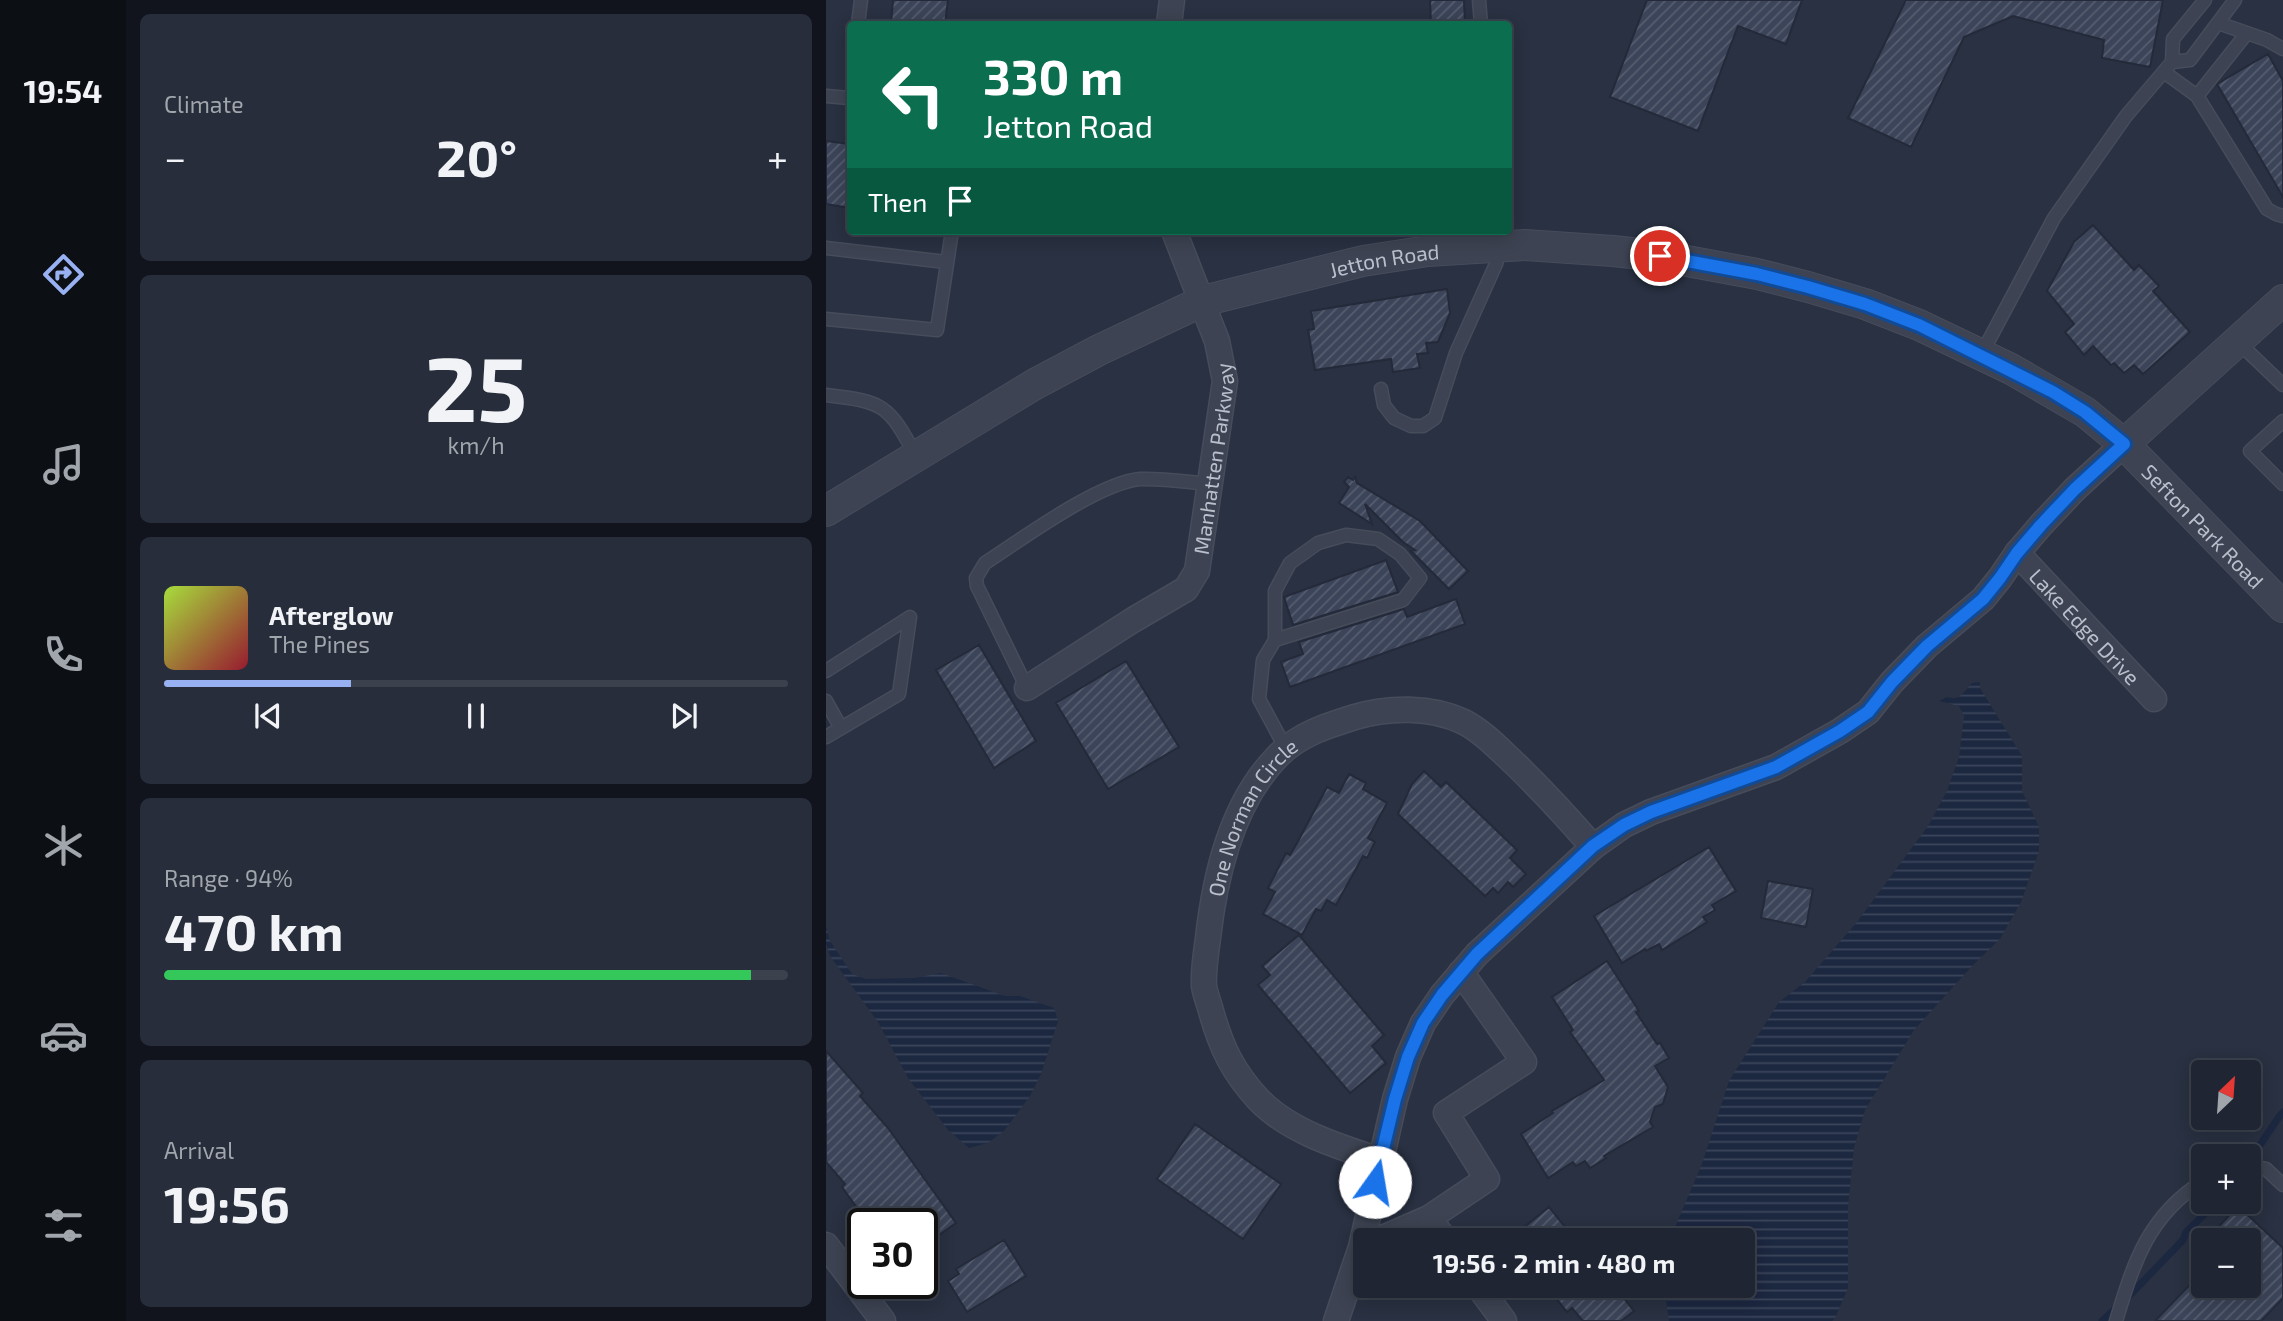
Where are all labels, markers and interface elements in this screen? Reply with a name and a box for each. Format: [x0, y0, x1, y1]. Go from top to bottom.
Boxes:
text: 330 m [983, 46, 1123, 105]
icon: left [868, 49, 959, 140]
text: 19:54 [24, 71, 102, 109]
text: Climate [164, 90, 244, 118]
text: Jetton Road [983, 106, 1153, 144]
text: 20° [436, 125, 517, 187]
text: − [164, 134, 186, 180]
text: + [767, 134, 788, 180]
icon: arrive [941, 182, 979, 220]
text: Then [868, 186, 927, 217]
pin [1630, 226, 1690, 286]
icon: arrive [1641, 237, 1679, 275]
street label: Jetton Road [1326, 238, 1440, 282]
icon: directions [39, 250, 88, 299]
text: 25 [424, 331, 528, 440]
street label: Manhatten Parkway [1187, 361, 1238, 556]
text: km/h [447, 431, 505, 459]
icon: music [39, 440, 88, 489]
street label: Sefton Park Road [2137, 458, 2270, 593]
street label: Lake Edge Drive [2025, 563, 2146, 689]
text: Afterglow [269, 599, 394, 630]
icon: phone [39, 630, 88, 679]
text: The Pines [269, 630, 370, 658]
icon: previous [249, 697, 287, 735]
icon: pause [457, 697, 495, 735]
icon: next [665, 697, 703, 735]
street label: One Norman Circle [1202, 732, 1302, 899]
icon: climate [39, 821, 88, 870]
text: Range · 94% [164, 864, 293, 892]
text: 470 km [164, 899, 344, 961]
icon: car [39, 1011, 88, 1060]
north arrow [2191, 1060, 2261, 1130]
map controls [2191, 1060, 2261, 1298]
text: Arrival [164, 1136, 234, 1164]
button: + [2191, 1144, 2261, 1214]
position arrow [1338, 1145, 1412, 1219]
text: 19:56 [164, 1171, 290, 1233]
icon: filters [39, 1201, 88, 1250]
speed limit sign: 30 [847, 1208, 938, 1299]
button: − [2191, 1228, 2261, 1298]
text: 19:56 · 2 min · 480 m [1433, 1247, 1675, 1278]

